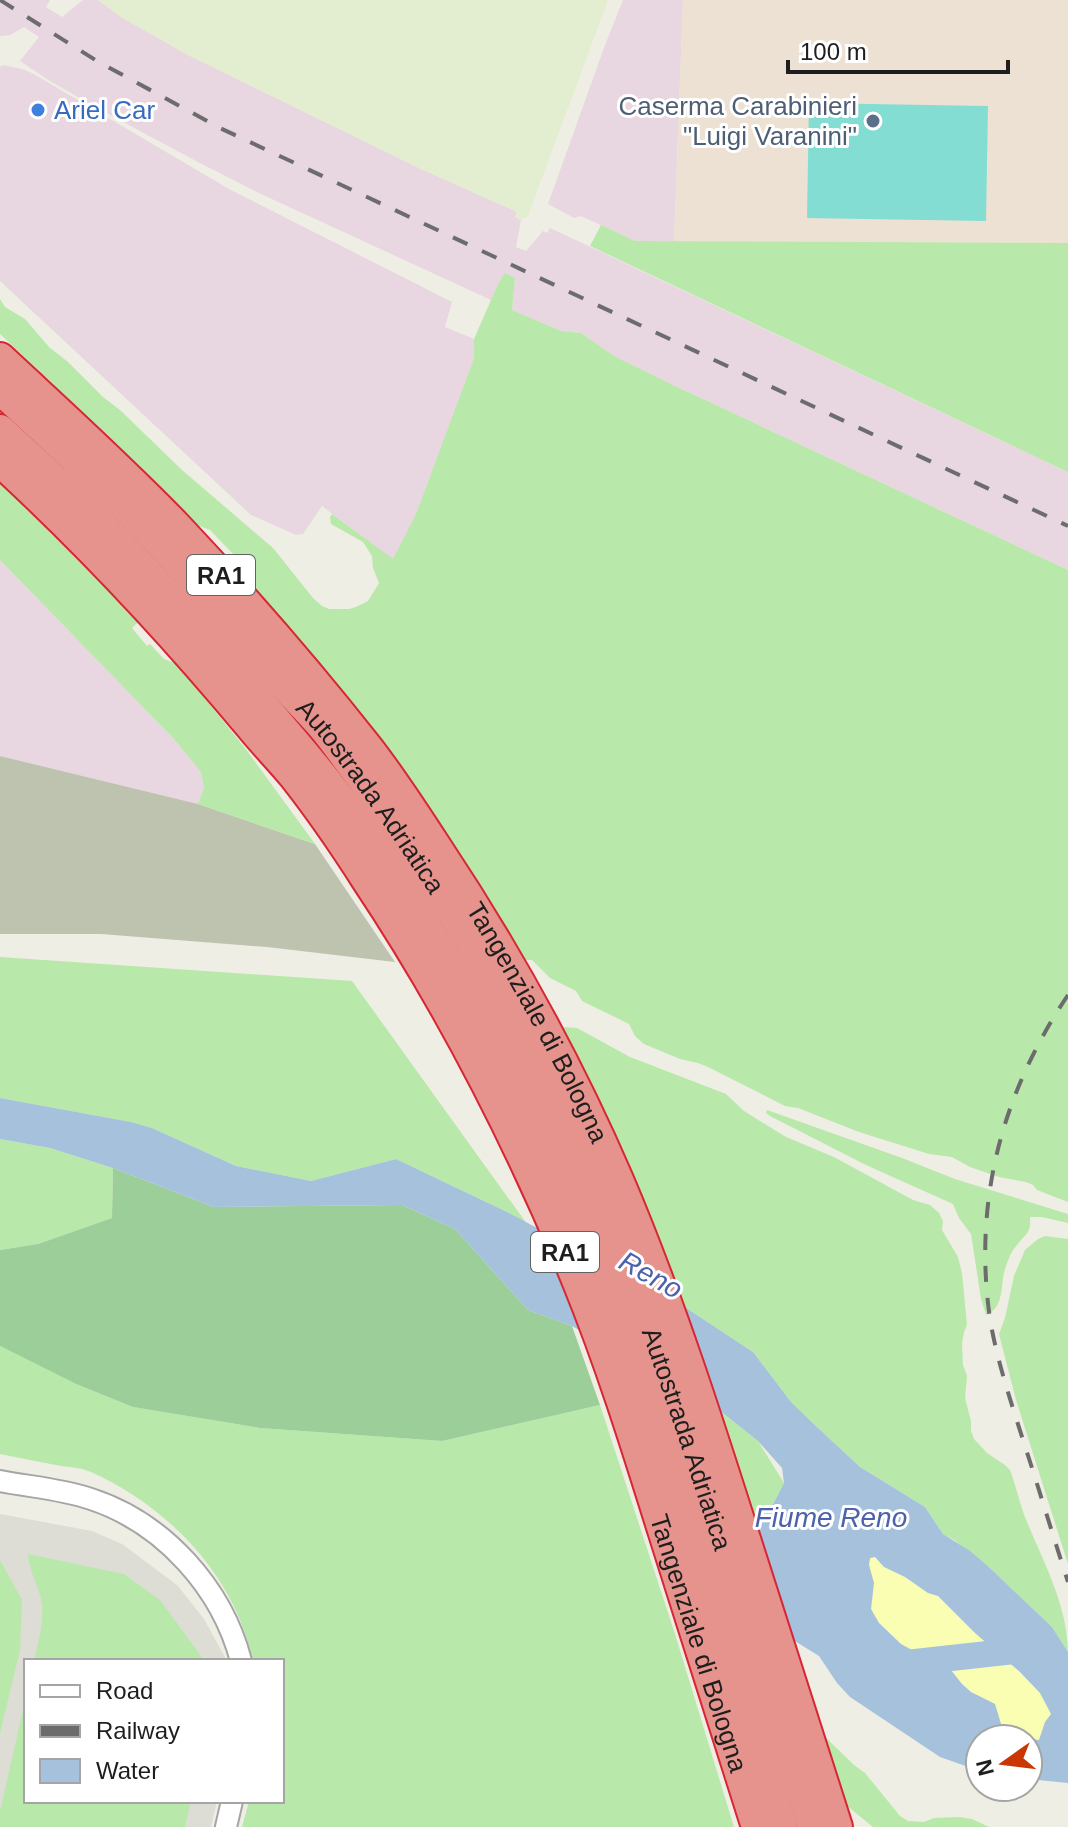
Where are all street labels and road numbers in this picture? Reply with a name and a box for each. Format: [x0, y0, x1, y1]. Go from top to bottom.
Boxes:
road number: RA1 [187, 555, 255, 595]
street label: Autostrada Adriatica [290, 693, 451, 899]
street label: Tangenziale di Bologna [460, 897, 615, 1148]
road number: RA1 [531, 1232, 599, 1272]
street label: Autostrada Adriatica [636, 1323, 738, 1554]
street label: Tangenziale di Bologna [644, 1510, 754, 1776]

